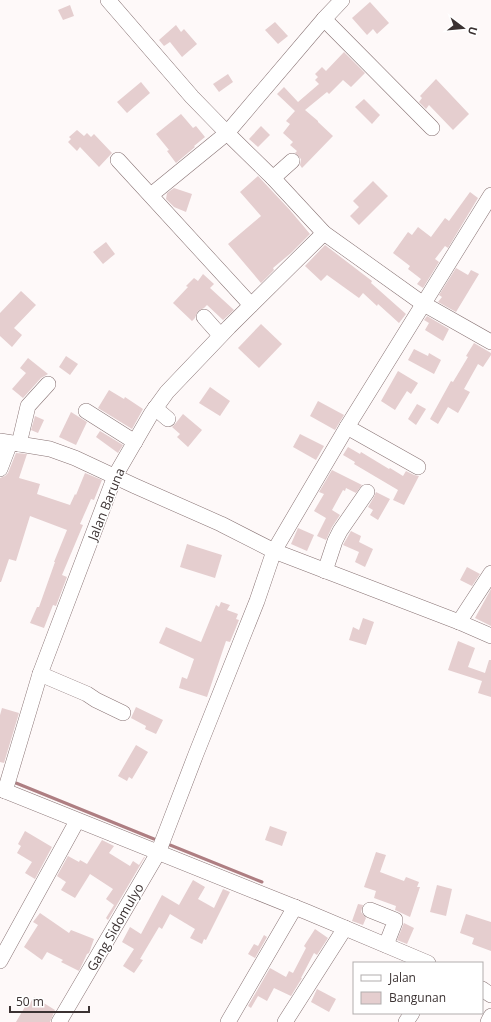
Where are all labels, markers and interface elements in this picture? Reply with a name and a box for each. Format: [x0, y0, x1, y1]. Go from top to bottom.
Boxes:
north arrow [443, 8, 483, 48]
text: U [465, 25, 481, 37]
street label: Jalan Baruna [83, 465, 129, 545]
street label: Gang Sidomulyo [82, 880, 148, 974]
legend [353, 962, 483, 1014]
text: Jalan [388, 969, 416, 986]
scale bar [10, 988, 89, 1014]
text: Bangunan [389, 989, 446, 1006]
text: 50 m [16, 993, 44, 1010]

